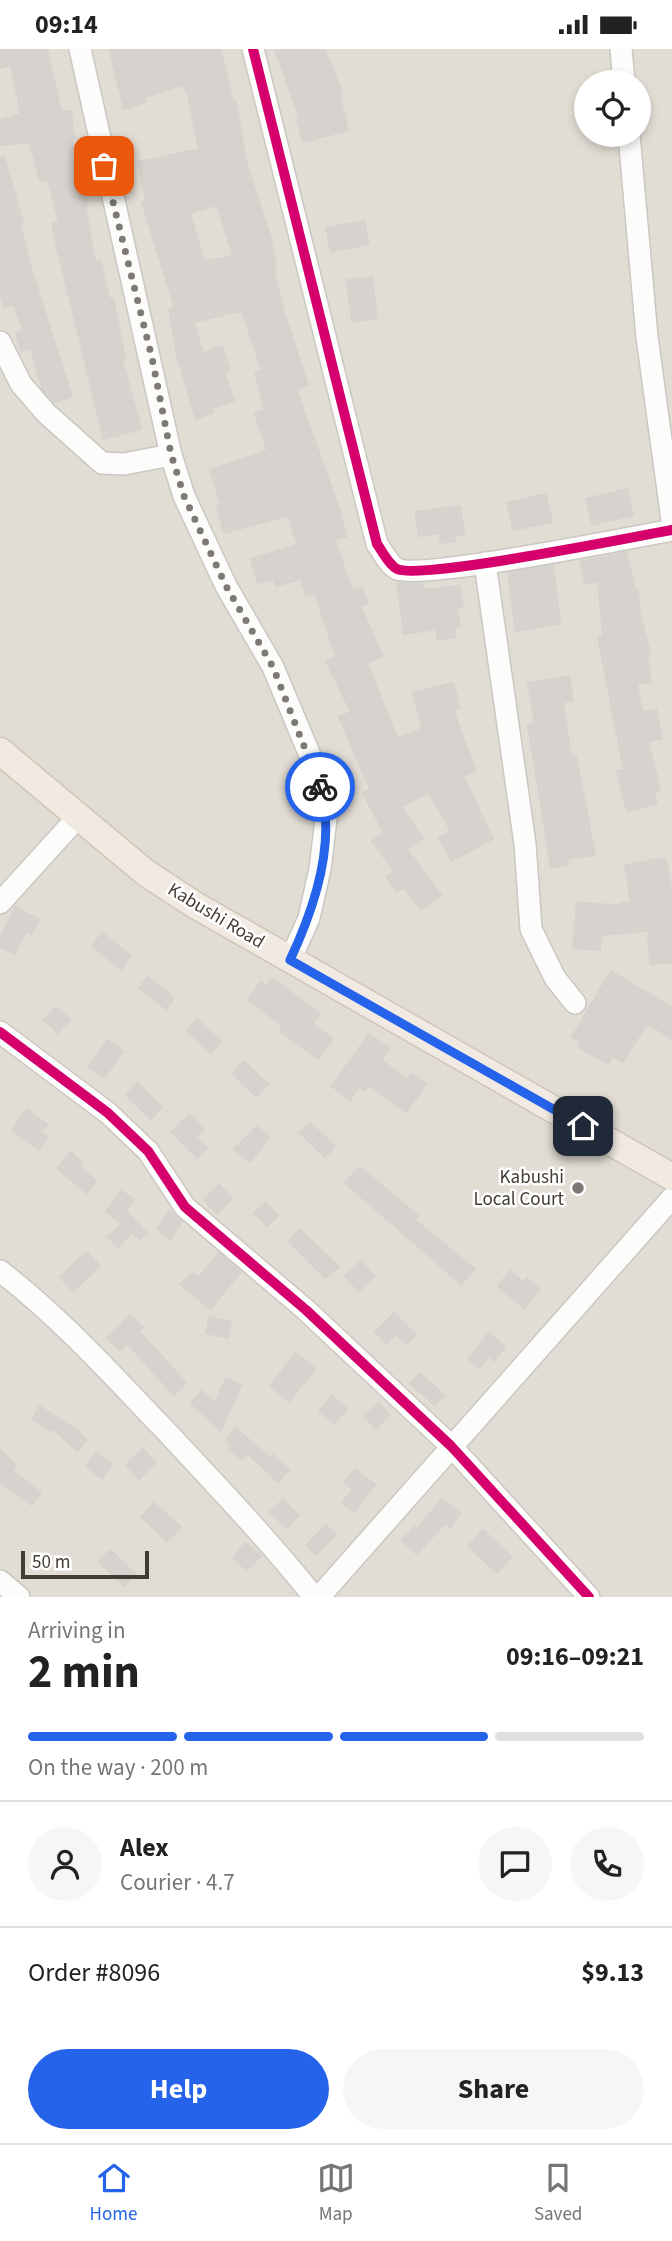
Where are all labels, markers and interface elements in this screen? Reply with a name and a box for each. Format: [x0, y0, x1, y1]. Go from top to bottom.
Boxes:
text: 09:14 [35, 6, 98, 43]
map controls [574, 70, 651, 147]
button: locate [574, 70, 651, 147]
pin [74, 136, 134, 196]
icon: bag [85, 147, 123, 185]
courier [285, 752, 355, 822]
icon: bike [301, 768, 339, 806]
street label: Kabushi Road [162, 876, 270, 956]
pin [553, 1096, 613, 1156]
icon: home [564, 1107, 602, 1145]
place label: Kabushi Local Court [473, 1164, 565, 1213]
marker: Kabushi Local Court [570, 1180, 586, 1196]
scale bar [21, 1548, 149, 1580]
text: 50 m [32, 1549, 70, 1576]
text: Arriving in [28, 1614, 126, 1647]
text: 09:16–09:21 [506, 1638, 644, 1675]
text: 2 min [28, 1640, 140, 1705]
text: On the way · 200 m [28, 1751, 208, 1784]
button: person [28, 1827, 102, 1901]
button: chat [478, 1827, 552, 1901]
button: phone [570, 1827, 644, 1901]
text: Alex [120, 1829, 169, 1866]
text: Courier · 4.7 [120, 1866, 235, 1899]
text: Order #8096 [28, 1954, 160, 1991]
text: $9.13 [581, 1954, 644, 1991]
button: Help [28, 2049, 329, 2129]
button: Share [343, 2049, 644, 2129]
tab: Home [90, 2159, 137, 2228]
tab: Map [317, 2159, 355, 2228]
tab: Saved [534, 2159, 582, 2228]

